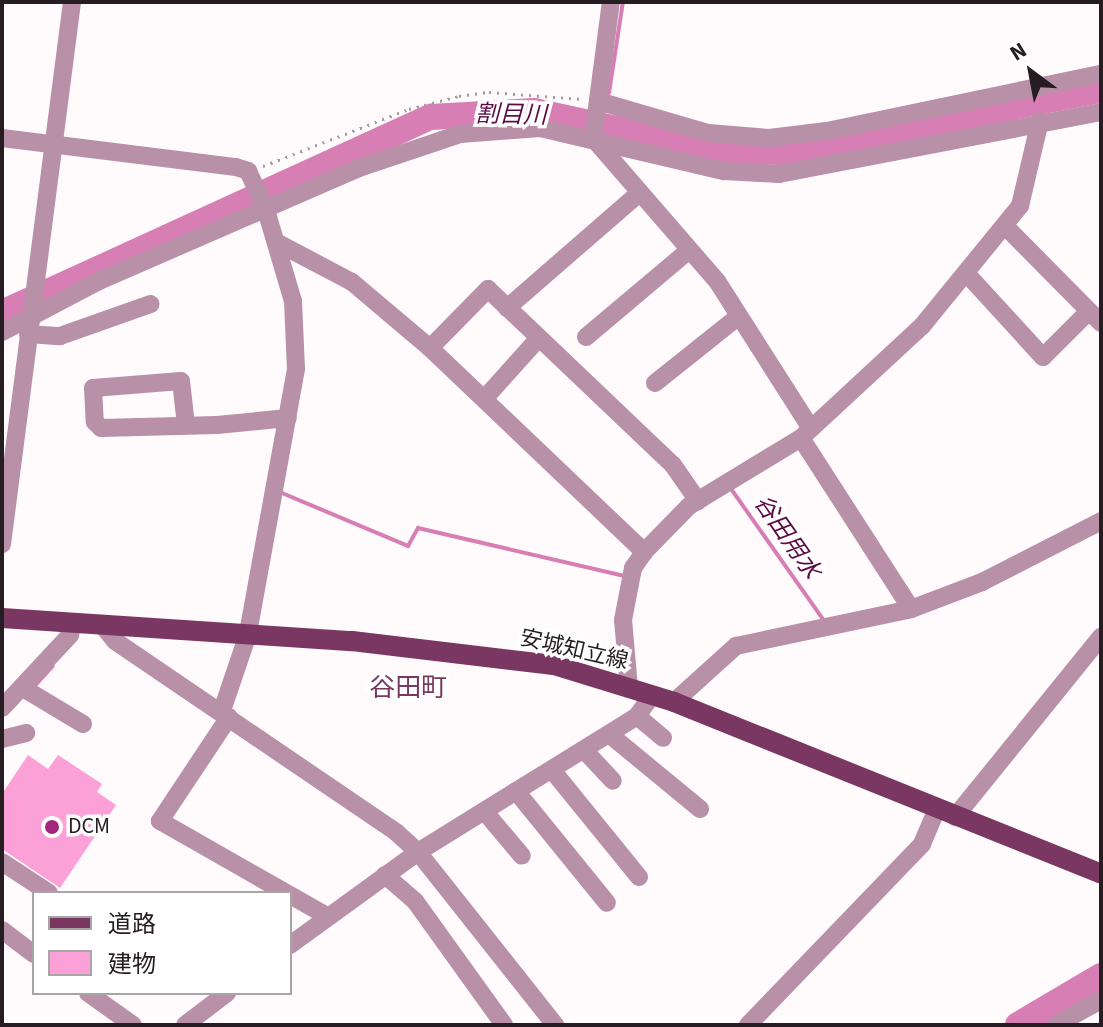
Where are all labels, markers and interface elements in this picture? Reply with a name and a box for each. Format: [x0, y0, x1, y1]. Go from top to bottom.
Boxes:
north arrow [991, 32, 1071, 112]
text: N [1004, 34, 1033, 69]
water label: 割目川 [475, 100, 547, 130]
water label: 谷田用水 [748, 489, 826, 585]
street label: 安城知立線 [517, 625, 631, 675]
district label: 谷田町 [369, 672, 447, 704]
place label: DCM [68, 814, 110, 840]
marker: DCM [43, 818, 61, 836]
legend [32, 891, 292, 995]
text: 道路 [108, 907, 156, 942]
text: 建物 [108, 947, 156, 982]

